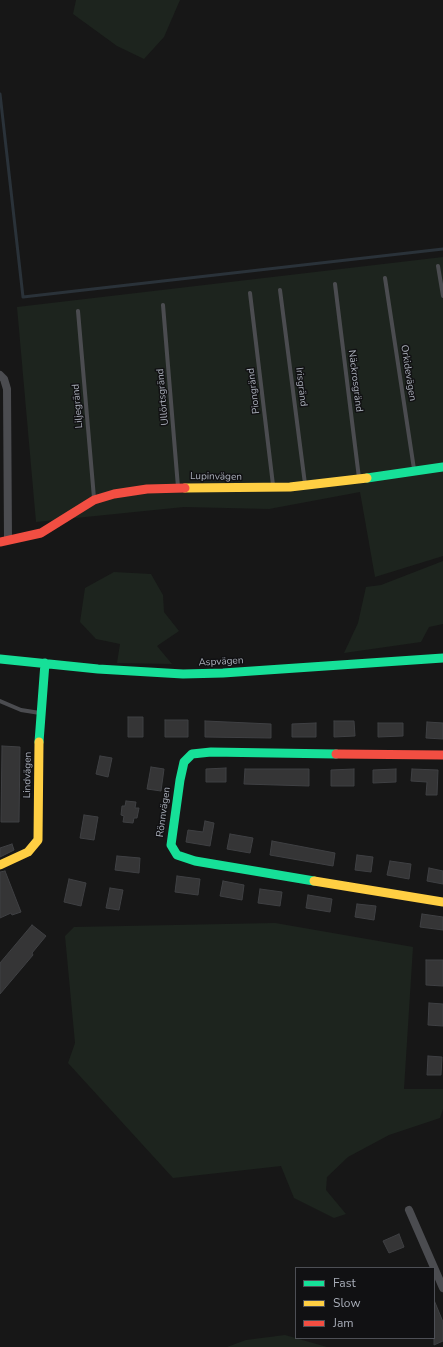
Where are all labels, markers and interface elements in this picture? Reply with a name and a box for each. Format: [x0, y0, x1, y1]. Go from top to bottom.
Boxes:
street label: Orkidevägen [398, 344, 418, 402]
street label: Näckrosgränd [345, 349, 365, 413]
street label: Piongränd [245, 367, 263, 415]
street label: Irisgränd [293, 367, 309, 407]
street label: Ullörtsgränd [155, 368, 171, 426]
street label: Liljegränd [70, 383, 86, 429]
street label: Lupinvägen [190, 471, 242, 483]
street label: Aspvägen [198, 655, 244, 669]
street label: Lindvägen [22, 752, 34, 798]
street label: Rönnvägen [155, 786, 173, 838]
legend [295, 1267, 435, 1339]
text: Fast [333, 1275, 356, 1291]
text: Slow [333, 1295, 361, 1311]
text: Jam [333, 1315, 354, 1331]

